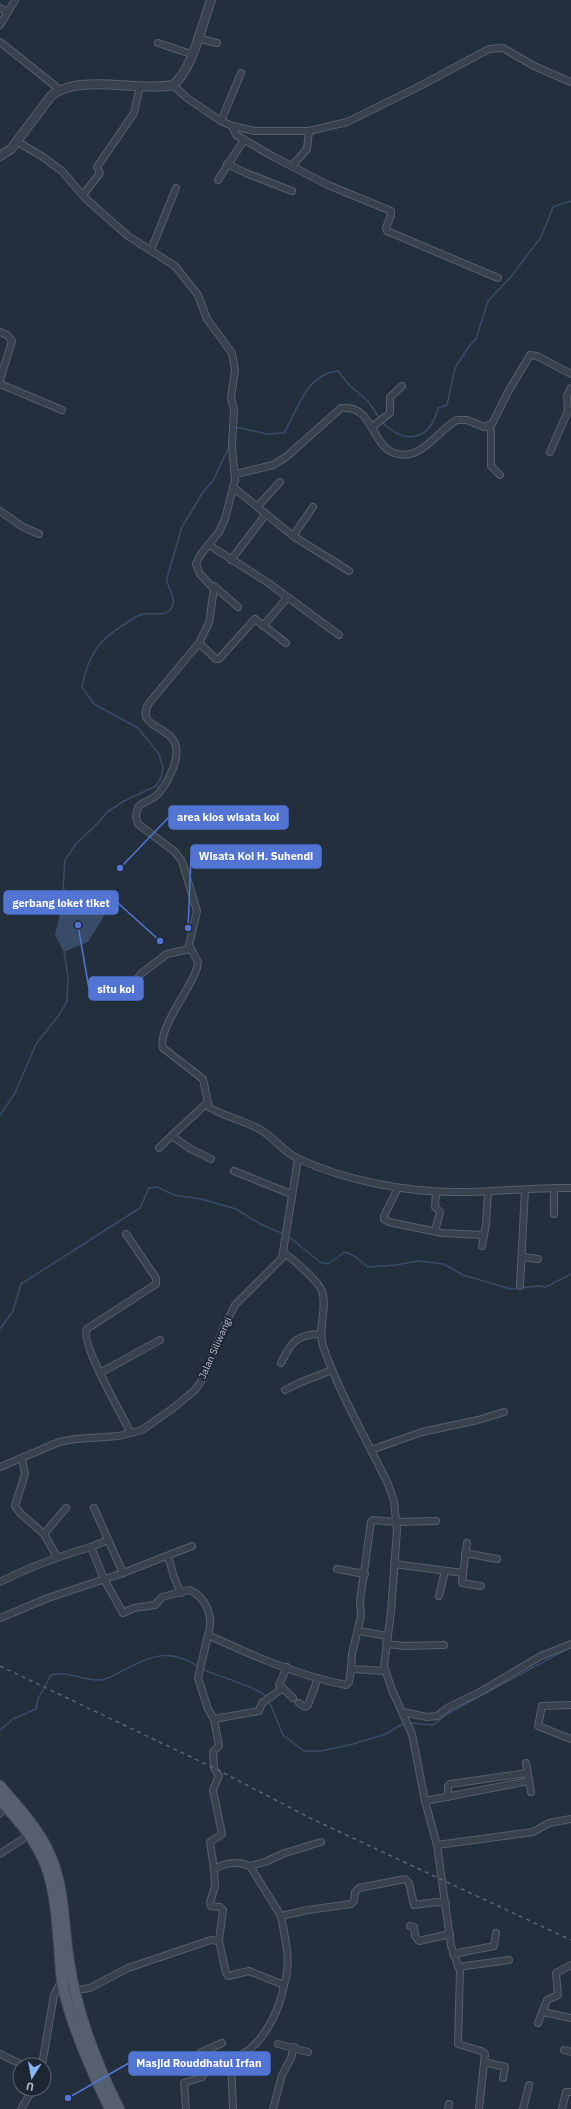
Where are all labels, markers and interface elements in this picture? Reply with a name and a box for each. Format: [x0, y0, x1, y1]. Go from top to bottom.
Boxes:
callout: area kios wisata koi [169, 806, 288, 829]
text: area kios wisata koi [177, 810, 279, 824]
callout: Wisata Koi H. Suhendi [191, 845, 321, 868]
text: Wisata Koi H. Suhendi [199, 849, 313, 863]
callout: gerbang loket tiket [4, 891, 118, 914]
text: gerbang loket tiket [12, 896, 110, 910]
callout: situ koi [89, 977, 143, 1000]
text: situ koi [97, 982, 135, 996]
street label: Jalan Siliwangi [196, 1315, 234, 1381]
callout: Masjid Rouddhatul Irfan [129, 2052, 270, 2075]
text: Masjid Rouddhatul Irfan [136, 2056, 262, 2070]
north arrow [12, 2057, 52, 2097]
text: U [25, 2079, 35, 2094]

